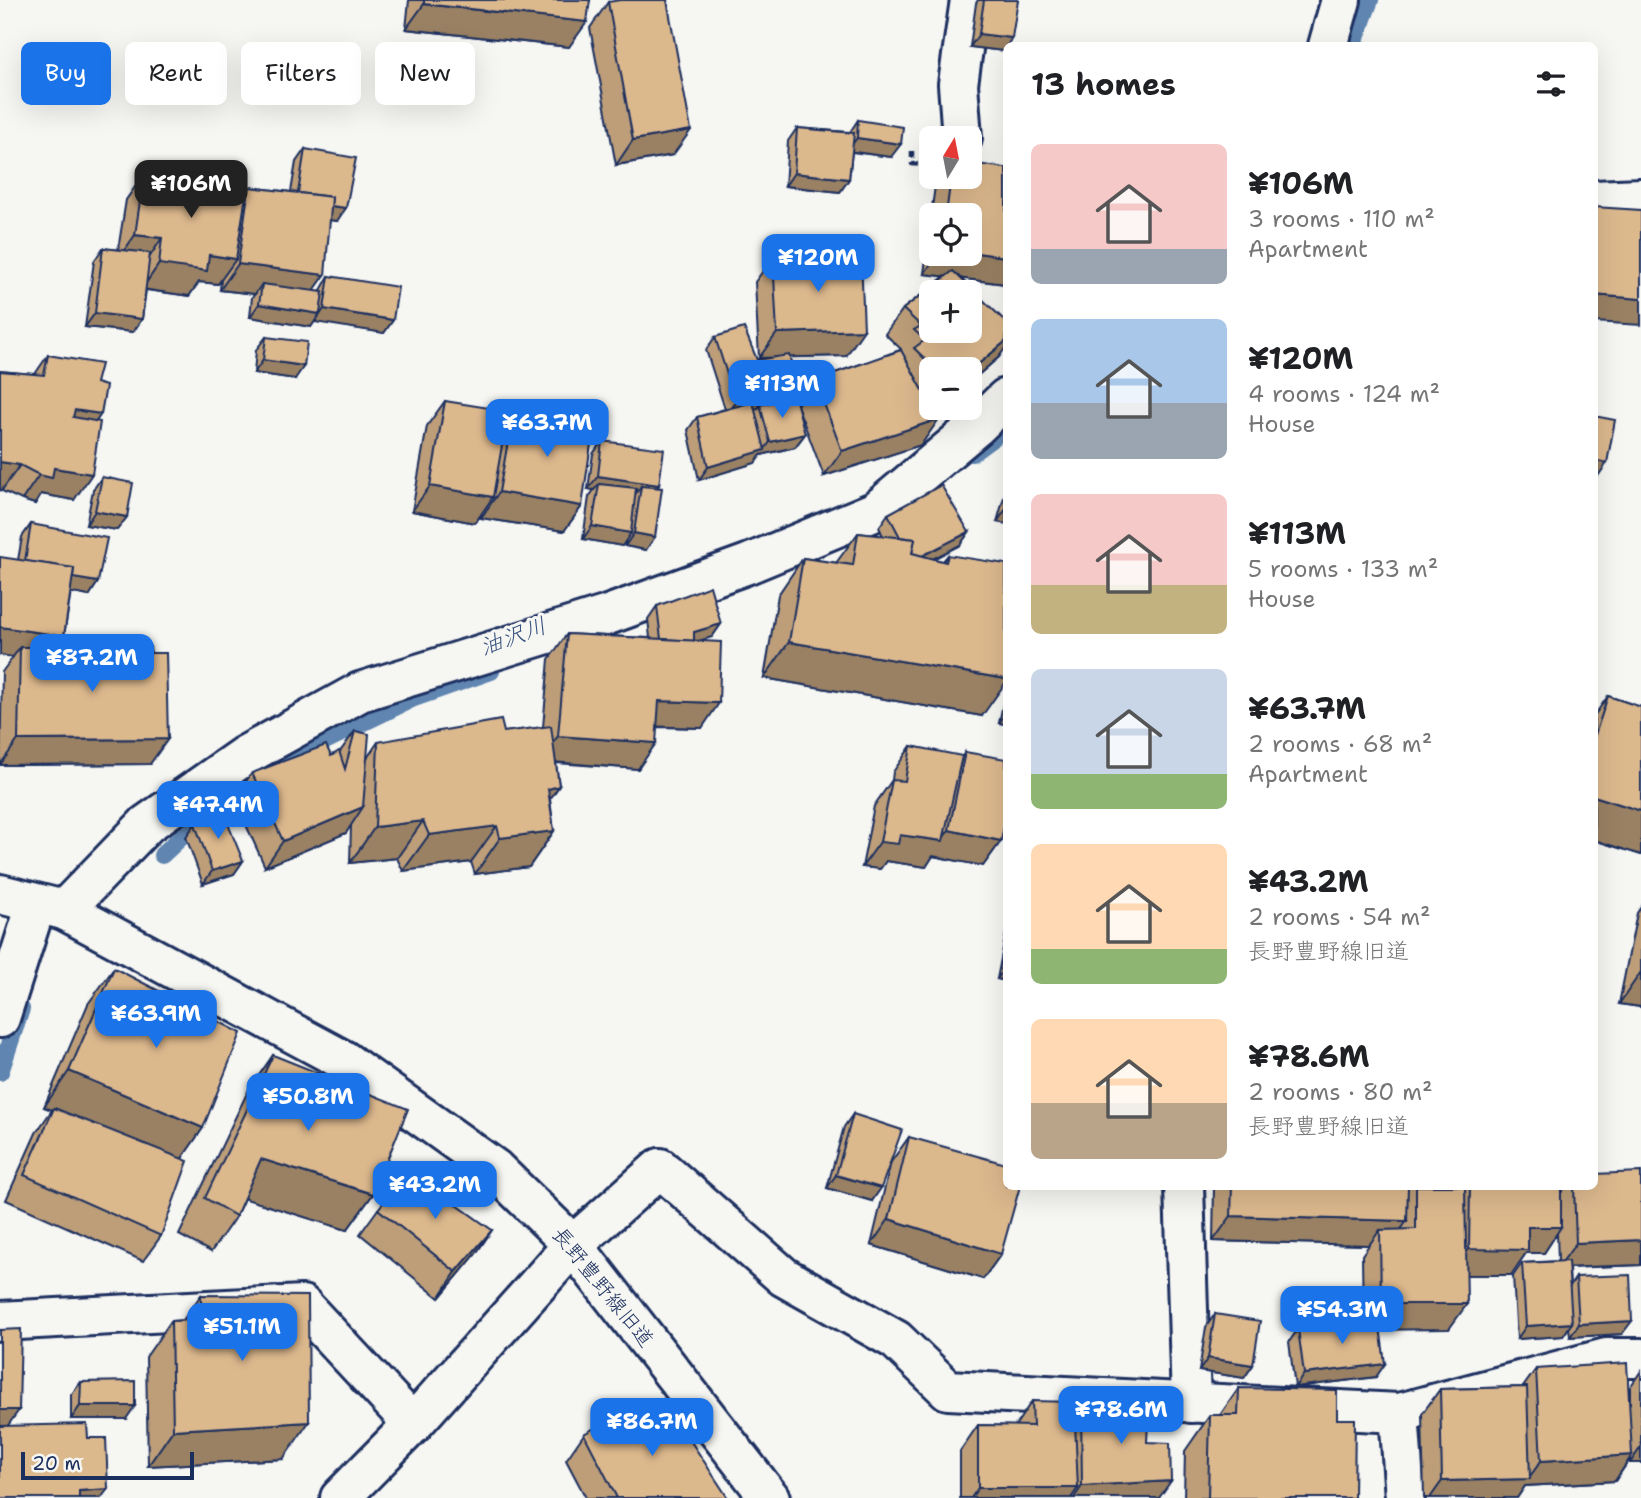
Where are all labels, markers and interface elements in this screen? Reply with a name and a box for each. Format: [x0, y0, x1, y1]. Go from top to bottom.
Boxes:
chip: Buy [21, 42, 111, 105]
chip: Rent [125, 42, 227, 105]
chip: Filters [241, 42, 361, 105]
chip: New [375, 42, 475, 105]
text: 13 homes [1031, 64, 1176, 105]
icon: filters [1532, 65, 1570, 103]
north arrow [919, 126, 982, 189]
map controls [919, 126, 982, 420]
pin: ¥106M [142, 160, 240, 220]
text: ¥106M [1248, 163, 1354, 204]
text: ¥106M [151, 168, 231, 198]
icon: home [1087, 172, 1171, 256]
button: locate [919, 203, 982, 266]
text: 3 rooms · 110 m² [1248, 204, 1435, 234]
pin: ¥120M [769, 234, 867, 294]
text: Apartment [1248, 234, 1368, 264]
text: ¥120M [778, 242, 858, 272]
button: + [919, 280, 982, 343]
text: ¥120M [1248, 338, 1353, 379]
icon: home [1087, 347, 1171, 431]
button: − [919, 357, 982, 420]
pin: ¥113M [733, 360, 831, 420]
text: ¥113M [744, 368, 820, 398]
text: 4 rooms · 124 m² [1248, 379, 1440, 409]
pin: ¥63.7M [490, 400, 604, 459]
text: ¥63.7M [502, 407, 592, 437]
text: House [1248, 409, 1316, 439]
text: ¥113M [1248, 513, 1346, 554]
icon: home [1087, 522, 1171, 606]
text: 5 rooms · 133 m² [1248, 554, 1438, 584]
text: House [1248, 584, 1316, 614]
water label: 油沢川 [475, 610, 551, 662]
pin: ¥87.2M [35, 634, 149, 694]
text: ¥87.2M [46, 642, 138, 672]
text: ¥63.7M [1248, 688, 1366, 729]
icon: home [1087, 697, 1171, 781]
text: 2 rooms · 68 m² [1248, 729, 1432, 759]
text: Apartment [1248, 759, 1368, 789]
pin: ¥47.4M [161, 782, 275, 841]
text: ¥47.4M [173, 789, 263, 819]
text: ¥43.2M [1248, 861, 1369, 902]
icon: home [1087, 872, 1171, 956]
text: 2 rooms · 54 m² [1248, 902, 1431, 932]
text: 長野豊野線旧道 [1248, 936, 1409, 966]
pin: ¥63.9M [99, 990, 213, 1050]
text: ¥63.9M [111, 998, 201, 1028]
text: ¥78.6M [1248, 1036, 1369, 1077]
icon: home [1087, 1047, 1171, 1131]
pin: ¥50.8M [251, 1074, 365, 1133]
text: 2 rooms · 80 m² [1248, 1077, 1433, 1107]
text: ¥50.8M [262, 1081, 354, 1111]
text: 長野豊野線旧道 [1248, 1111, 1409, 1141]
pin: ¥43.2M [378, 1162, 492, 1221]
text: ¥43.2M [389, 1169, 481, 1199]
street label: 長野豊野線旧道 [546, 1221, 660, 1353]
pin: ¥54.3M [1285, 1286, 1399, 1346]
text: ¥54.3M [1296, 1294, 1388, 1324]
pin: ¥51.1M [185, 1304, 299, 1363]
text: ¥51.1M [203, 1311, 281, 1341]
pin: ¥78.6M [1064, 1386, 1178, 1446]
text: ¥78.6M [1074, 1394, 1168, 1424]
pin: ¥86.7M [595, 1398, 709, 1458]
text: ¥86.7M [606, 1406, 698, 1436]
scale bar [21, 1449, 194, 1481]
text: 20 m [32, 1451, 81, 1476]

